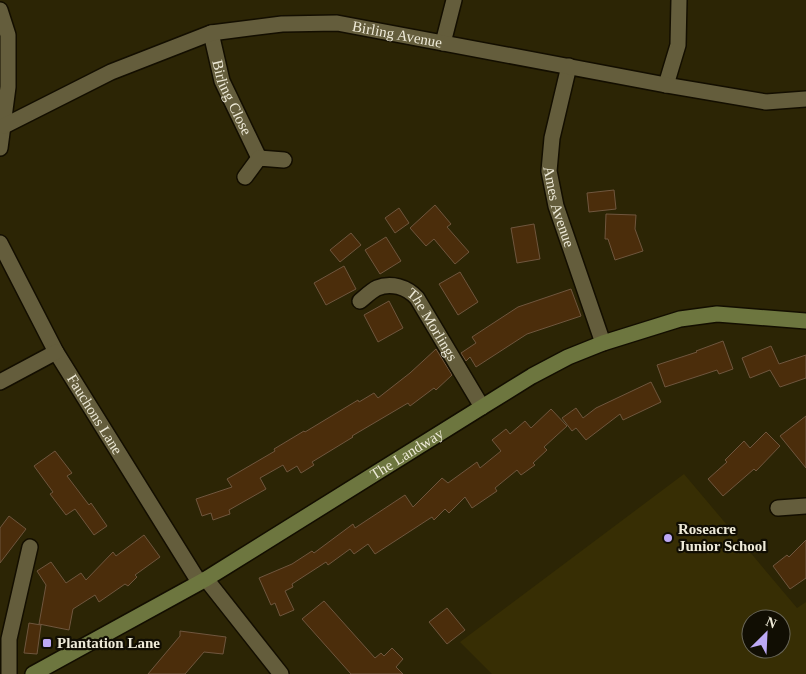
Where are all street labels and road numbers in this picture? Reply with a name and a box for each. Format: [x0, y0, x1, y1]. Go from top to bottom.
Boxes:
street label: Birling Avenue [351, 18, 444, 51]
street label: Birling Close [209, 58, 255, 138]
street label: Ames Avenue [540, 165, 578, 250]
street label: The Morlings [404, 285, 461, 364]
street label: Fauchons Lane [64, 371, 126, 458]
street label: The Landway [367, 425, 447, 483]

